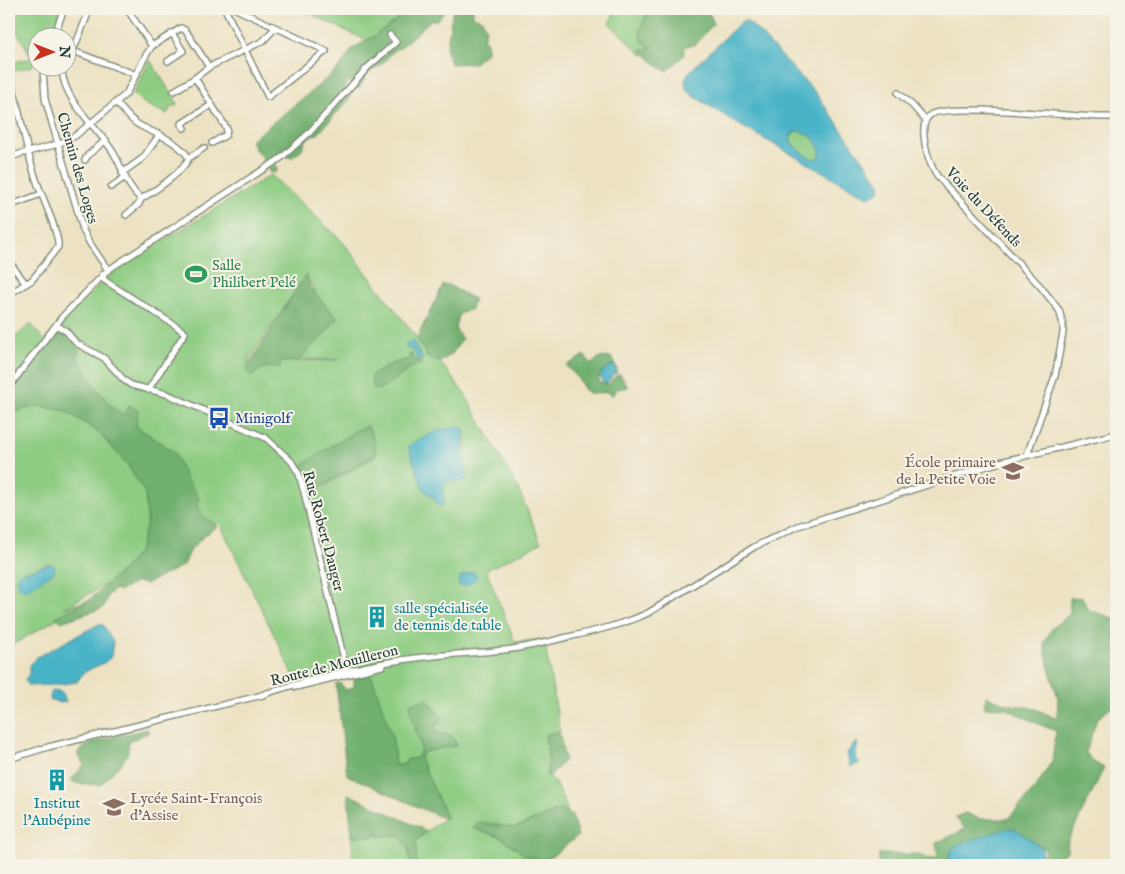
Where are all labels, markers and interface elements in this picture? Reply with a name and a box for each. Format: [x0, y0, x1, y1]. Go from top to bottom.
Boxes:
north arrow [28, 28, 78, 78]
text: N [55, 45, 73, 58]
street label: Chemin des Loges [53, 110, 103, 226]
street label: Voie du Défends [941, 163, 1026, 251]
place label: Salle Philibert Pelé [212, 256, 296, 292]
sports icon: Salle Philibert Pelé [183, 261, 209, 287]
bus stop icon: Minigolf [206, 405, 232, 431]
place label: Minigolf [235, 409, 293, 428]
place label: École primaire de la Petite Voie [896, 453, 996, 489]
school or university icon: École primaire de la Petite Voie [1000, 458, 1026, 484]
street label: Rue Robert Dauger [298, 469, 349, 594]
place label: salle spécialisée de tennis de table [394, 599, 502, 635]
building icon: salle spécialisée de tennis de table [364, 604, 390, 630]
street label: Route de Mouilleron [268, 640, 400, 691]
building icon: Institut l'Aubépine [44, 767, 70, 793]
place label: Lycée Saint-François d'Assise [130, 789, 262, 825]
place label: Institut l'Aubépine [23, 794, 91, 830]
school or university icon: Lycée Saint-François d'Assise [101, 794, 127, 820]

